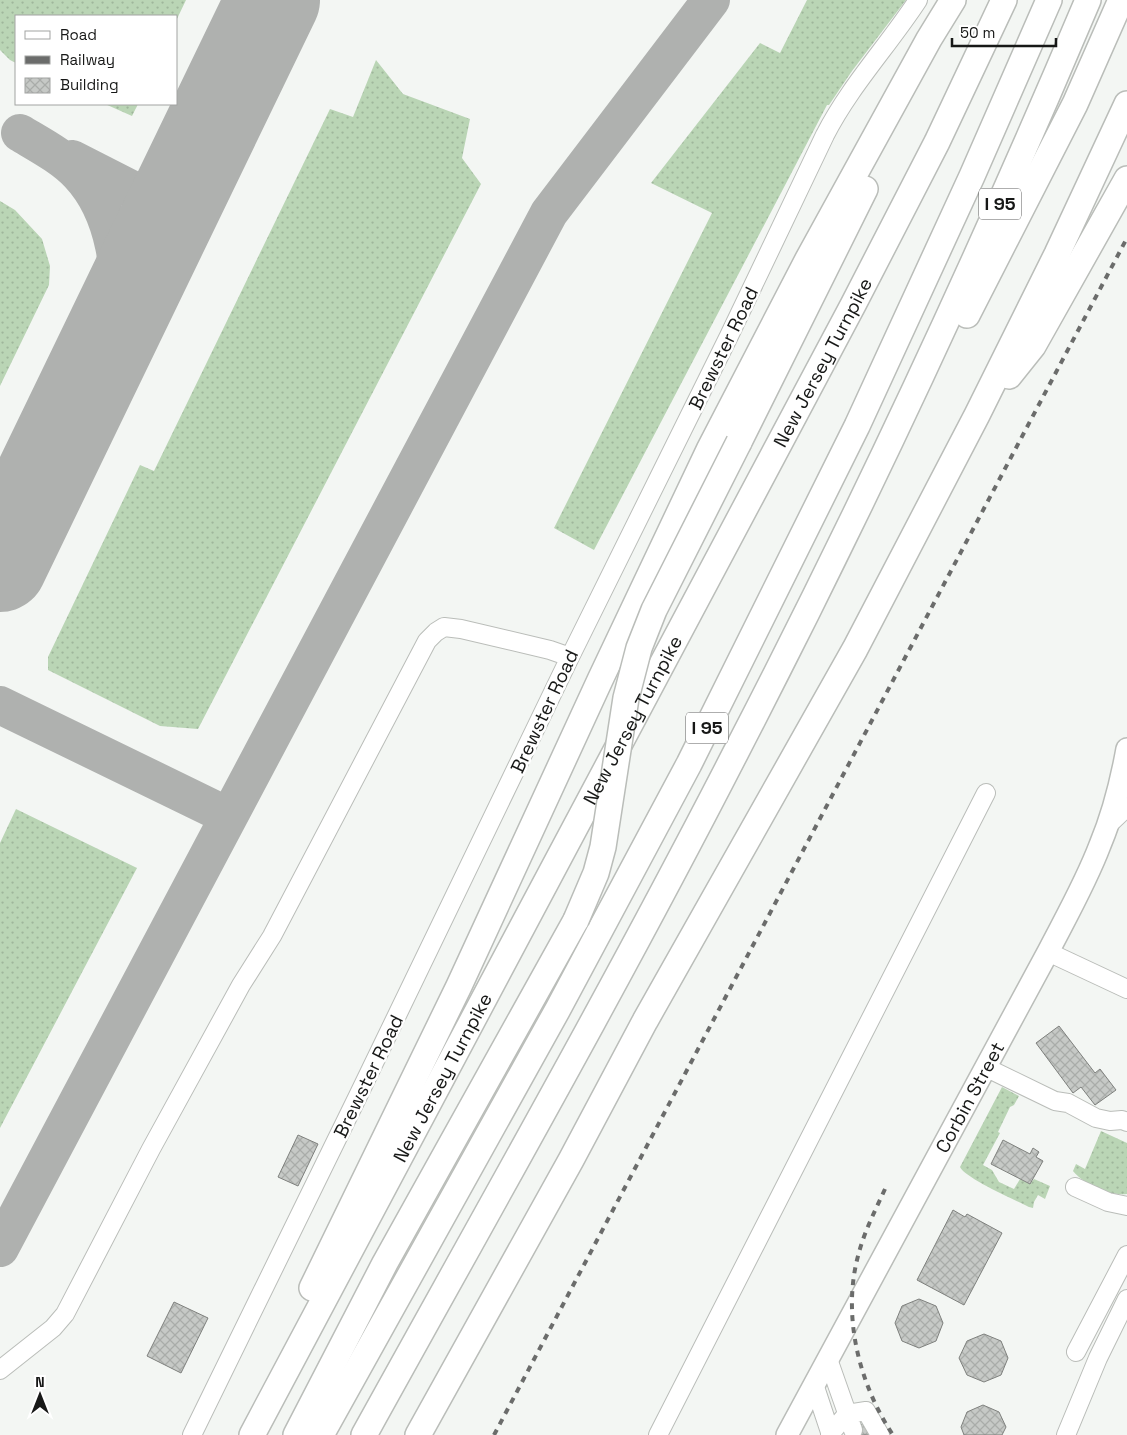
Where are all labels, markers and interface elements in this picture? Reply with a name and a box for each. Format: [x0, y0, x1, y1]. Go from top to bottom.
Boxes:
legend [15, 15, 178, 105]
scale bar [952, 15, 1056, 47]
text: 50 m [960, 23, 995, 42]
text: Road [60, 25, 97, 44]
text: Railway [60, 50, 115, 69]
text: Building [60, 75, 119, 94]
road number: I 95 [979, 188, 1021, 220]
street label: New Jersey Turnpike [768, 274, 878, 451]
street label: Brewster Road [683, 283, 764, 414]
street label: New Jersey Turnpike [578, 631, 688, 809]
street label: Brewster Road [505, 645, 584, 777]
road number: I 95 [686, 712, 728, 744]
street label: New Jersey Turnpike [387, 989, 498, 1167]
street label: Brewster Road [328, 1011, 409, 1142]
street label: Corbin Street [930, 1037, 1010, 1157]
north arrow [15, 1370, 65, 1420]
text: N [35, 1373, 45, 1391]

